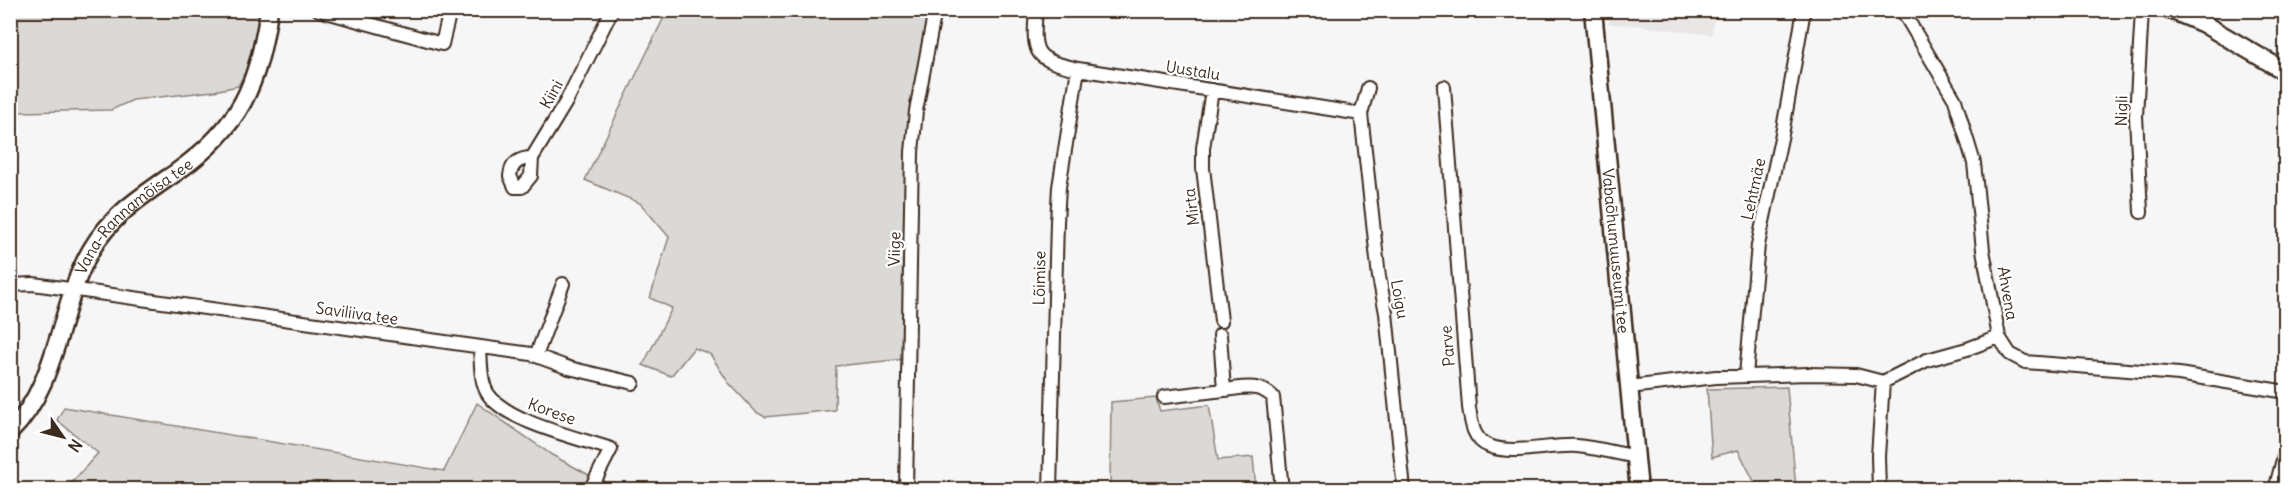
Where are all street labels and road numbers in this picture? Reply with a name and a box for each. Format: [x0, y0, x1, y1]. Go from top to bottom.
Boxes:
street label: Uustalu [1164, 56, 1222, 84]
street label: Kiini [535, 76, 567, 112]
street label: Nigli [2111, 95, 2131, 127]
street label: Vana-Rannamõisa tee [70, 154, 196, 277]
street label: Lehtmäe [1737, 156, 1769, 222]
street label: Vabaõhumuuseumi tee [1598, 167, 1634, 334]
street label: Mirta [1179, 187, 1203, 227]
street label: Viige [884, 231, 904, 267]
street label: Lõimise [1029, 251, 1049, 305]
street label: Ahvena [1993, 265, 2023, 321]
street label: Loigu [1387, 278, 1413, 320]
street label: Saviliiva tee [314, 297, 400, 329]
street label: Parve [1435, 325, 1459, 367]
street label: Korese [525, 393, 579, 429]

